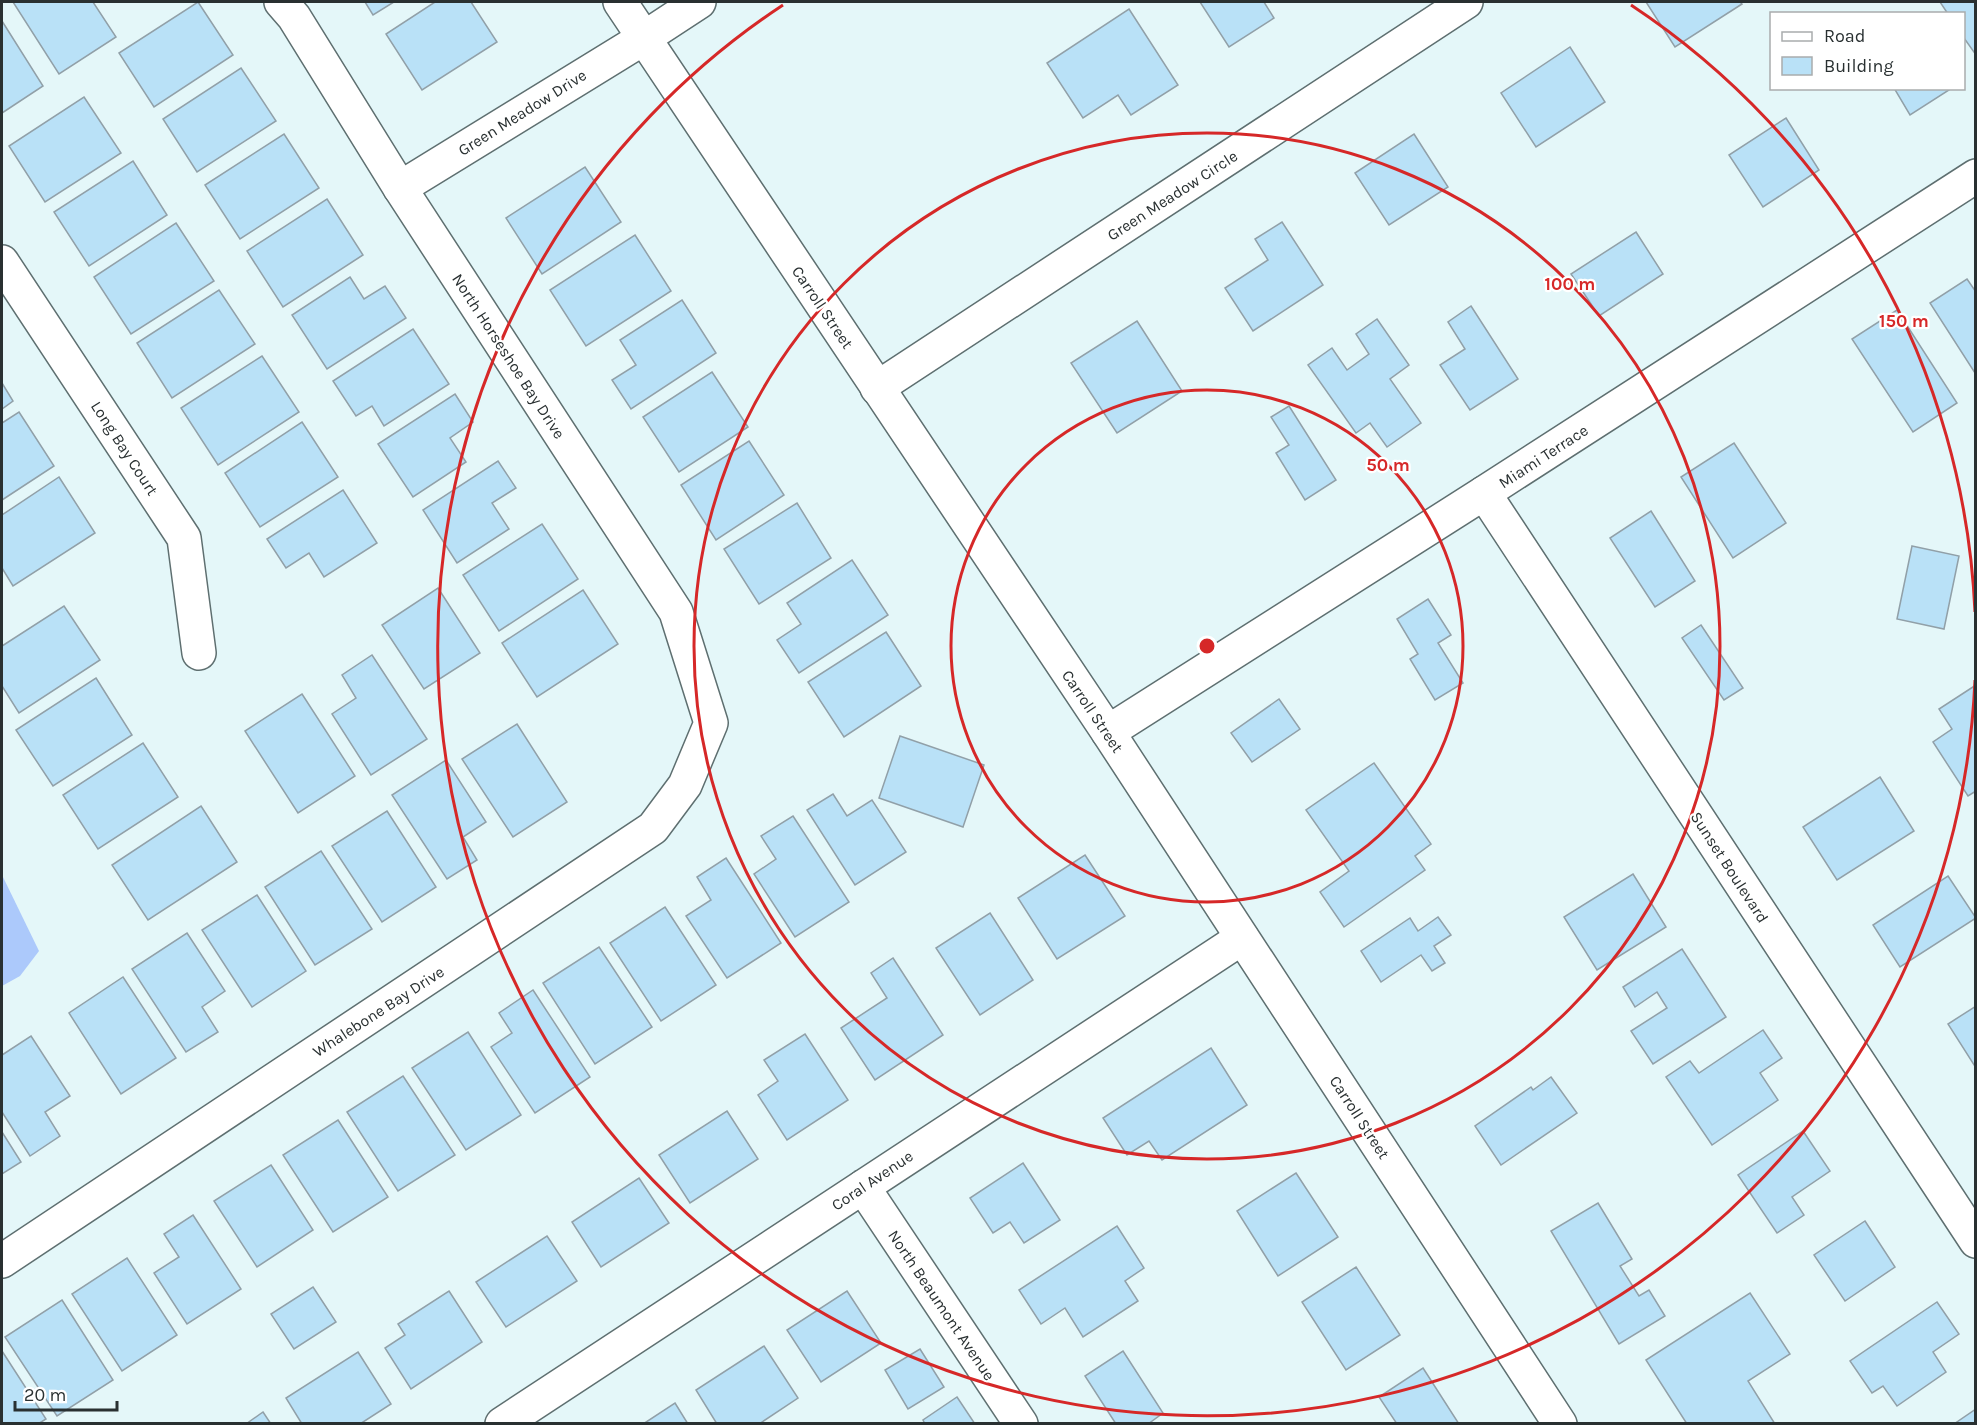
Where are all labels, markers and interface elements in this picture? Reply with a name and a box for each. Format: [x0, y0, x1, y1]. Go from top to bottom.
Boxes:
legend [1770, 12, 1965, 90]
text: Road [1824, 25, 1865, 47]
text: Building [1824, 55, 1894, 77]
street label: Green Meadow Drive [455, 65, 590, 160]
street label: Green Meadow Circle [1104, 146, 1241, 245]
street label: Carroll Street [788, 262, 857, 352]
street label: North Horseshoe Bay Drive [448, 270, 569, 442]
text: 100 m [1545, 273, 1595, 295]
text: 150 m [1879, 310, 1929, 332]
street label: Long Bay Court [87, 397, 162, 499]
street label: Miami Terrace [1495, 421, 1591, 492]
text: 50 m [1366, 454, 1410, 476]
centre of rings [1197, 636, 1217, 656]
street label: Carroll Street [1058, 666, 1127, 756]
street label: Sunset Boulevard [1687, 808, 1773, 926]
street label: Whalebone Bay Drive [309, 962, 447, 1061]
street label: Carroll Street [1326, 1072, 1394, 1163]
street label: Coral Avenue [828, 1146, 917, 1215]
street label: North Beaumont Avenue [884, 1226, 999, 1384]
scale bar [15, 1374, 117, 1412]
text: 20 m [24, 1384, 66, 1406]

